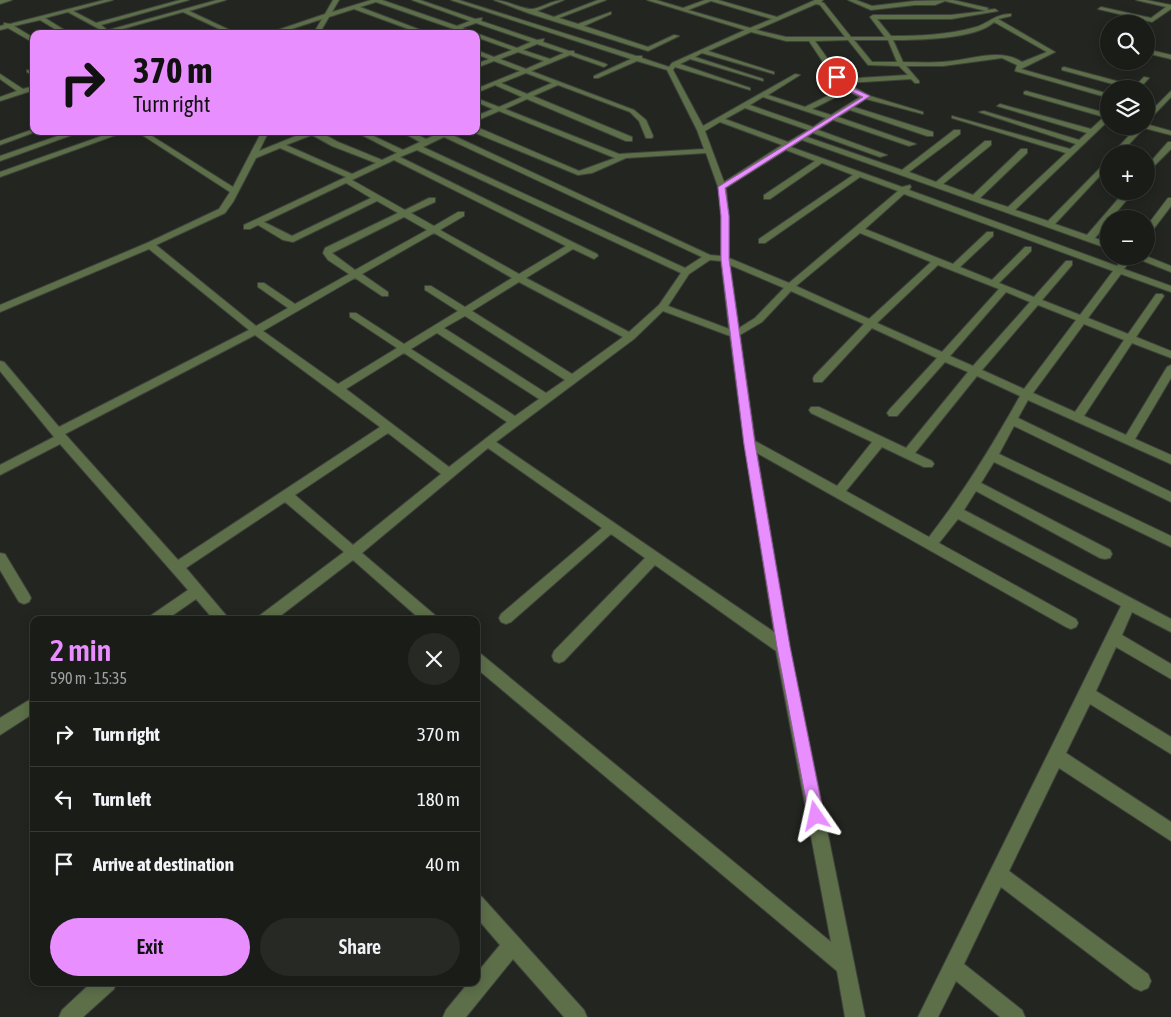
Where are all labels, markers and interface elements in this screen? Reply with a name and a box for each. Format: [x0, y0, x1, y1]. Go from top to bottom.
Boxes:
map controls [1100, 15, 1155, 265]
button: search [1100, 15, 1155, 70]
icon: right [50, 50, 115, 115]
text: 370 m [133, 50, 212, 90]
pin [816, 56, 858, 98]
icon: arrive [823, 63, 851, 91]
button: layers [1100, 80, 1155, 135]
text: Turn right [133, 91, 210, 117]
button: + [1100, 145, 1155, 200]
button: − [1100, 210, 1155, 265]
text: 2 min [50, 633, 111, 667]
button: close [408, 633, 460, 685]
text: 590 m · 15:35 [50, 669, 127, 687]
icon: right [50, 720, 78, 748]
text: Turn right [93, 723, 160, 745]
text: 370 m [417, 723, 460, 745]
icon: left [50, 785, 78, 813]
text: Turn left [93, 788, 151, 810]
text: 180 m [417, 788, 460, 810]
position arrow [789, 789, 841, 841]
icon: arrive [50, 850, 78, 878]
text: Arrive at destination [93, 853, 234, 875]
text: 40 m [426, 853, 460, 875]
button: Exit [50, 918, 250, 976]
button: Share [260, 918, 460, 976]

